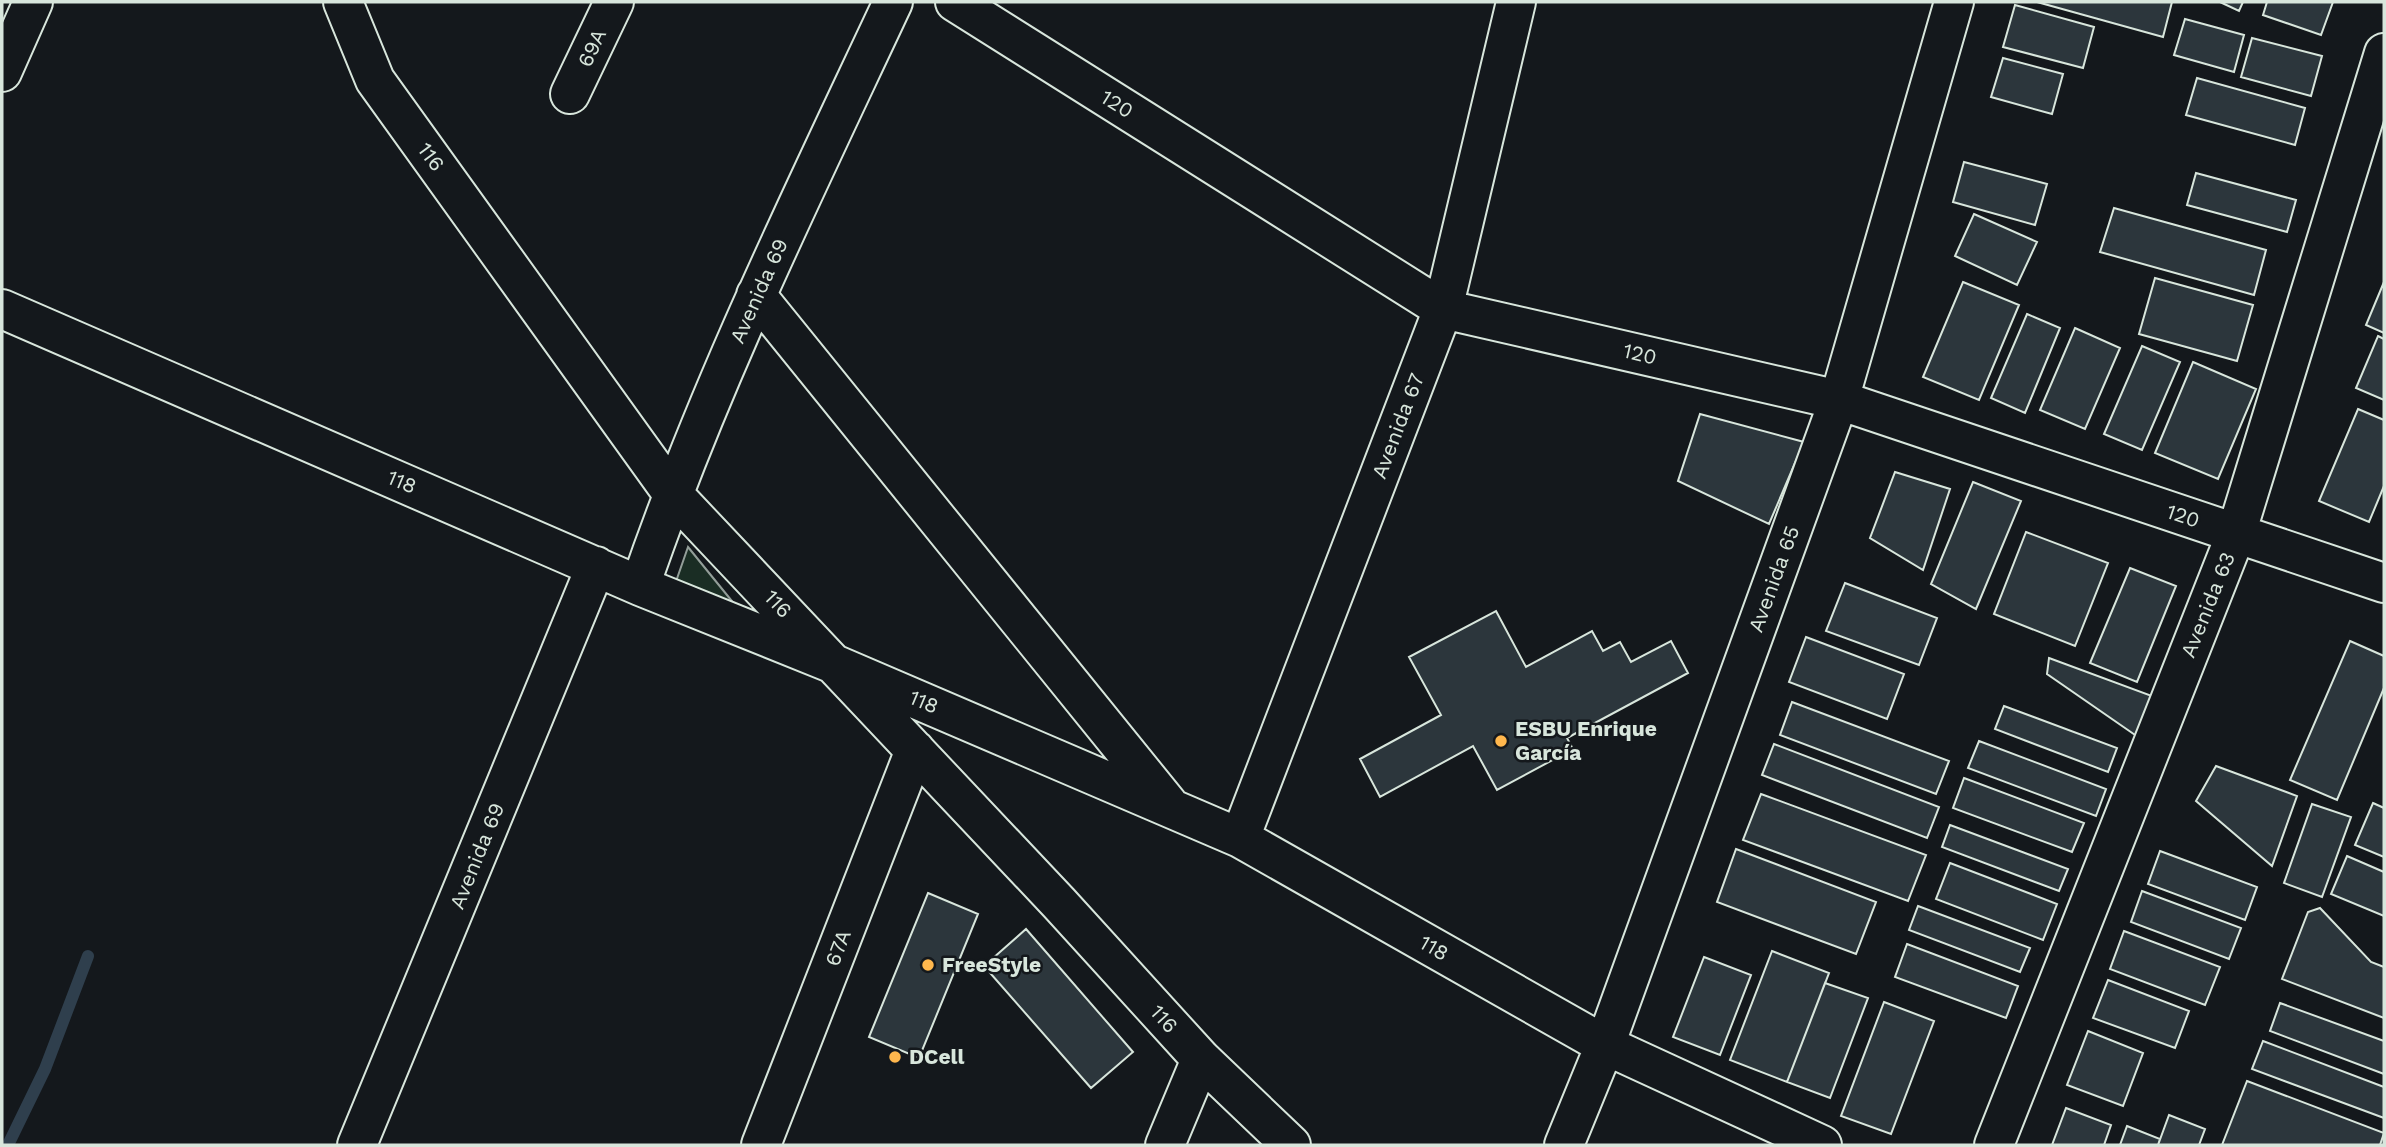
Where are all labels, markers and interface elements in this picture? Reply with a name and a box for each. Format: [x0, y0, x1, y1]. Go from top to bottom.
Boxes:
street label: 69A [572, 25, 611, 71]
street label: 120 [1096, 84, 1138, 123]
street label: 116 [413, 138, 450, 176]
street label: Avenida 69 [724, 234, 793, 347]
street label: 120 [1621, 338, 1659, 369]
street label: Avenida 67 [1366, 369, 1429, 482]
street label: 118 [384, 464, 421, 499]
street label: 120 [2163, 498, 2203, 533]
street label: Avenida 65 [1743, 522, 1804, 635]
street label: Avenida 63 [2175, 548, 2240, 661]
street label: 116 [759, 584, 797, 623]
street label: 118 [906, 684, 943, 719]
place label: ESBU Enrique García [1515, 716, 1657, 765]
marker: ESBU Enrique García [1493, 733, 1509, 749]
street label: Avenida 69 [444, 799, 509, 913]
street label: 67A [819, 926, 856, 970]
street label: 118 [1415, 929, 1453, 966]
place label: FreeStyle [942, 952, 1041, 977]
marker: FreeStyle [920, 957, 936, 973]
street label: 116 [1145, 999, 1183, 1038]
place label: DCell [909, 1044, 964, 1069]
marker: DCell [887, 1049, 903, 1065]

